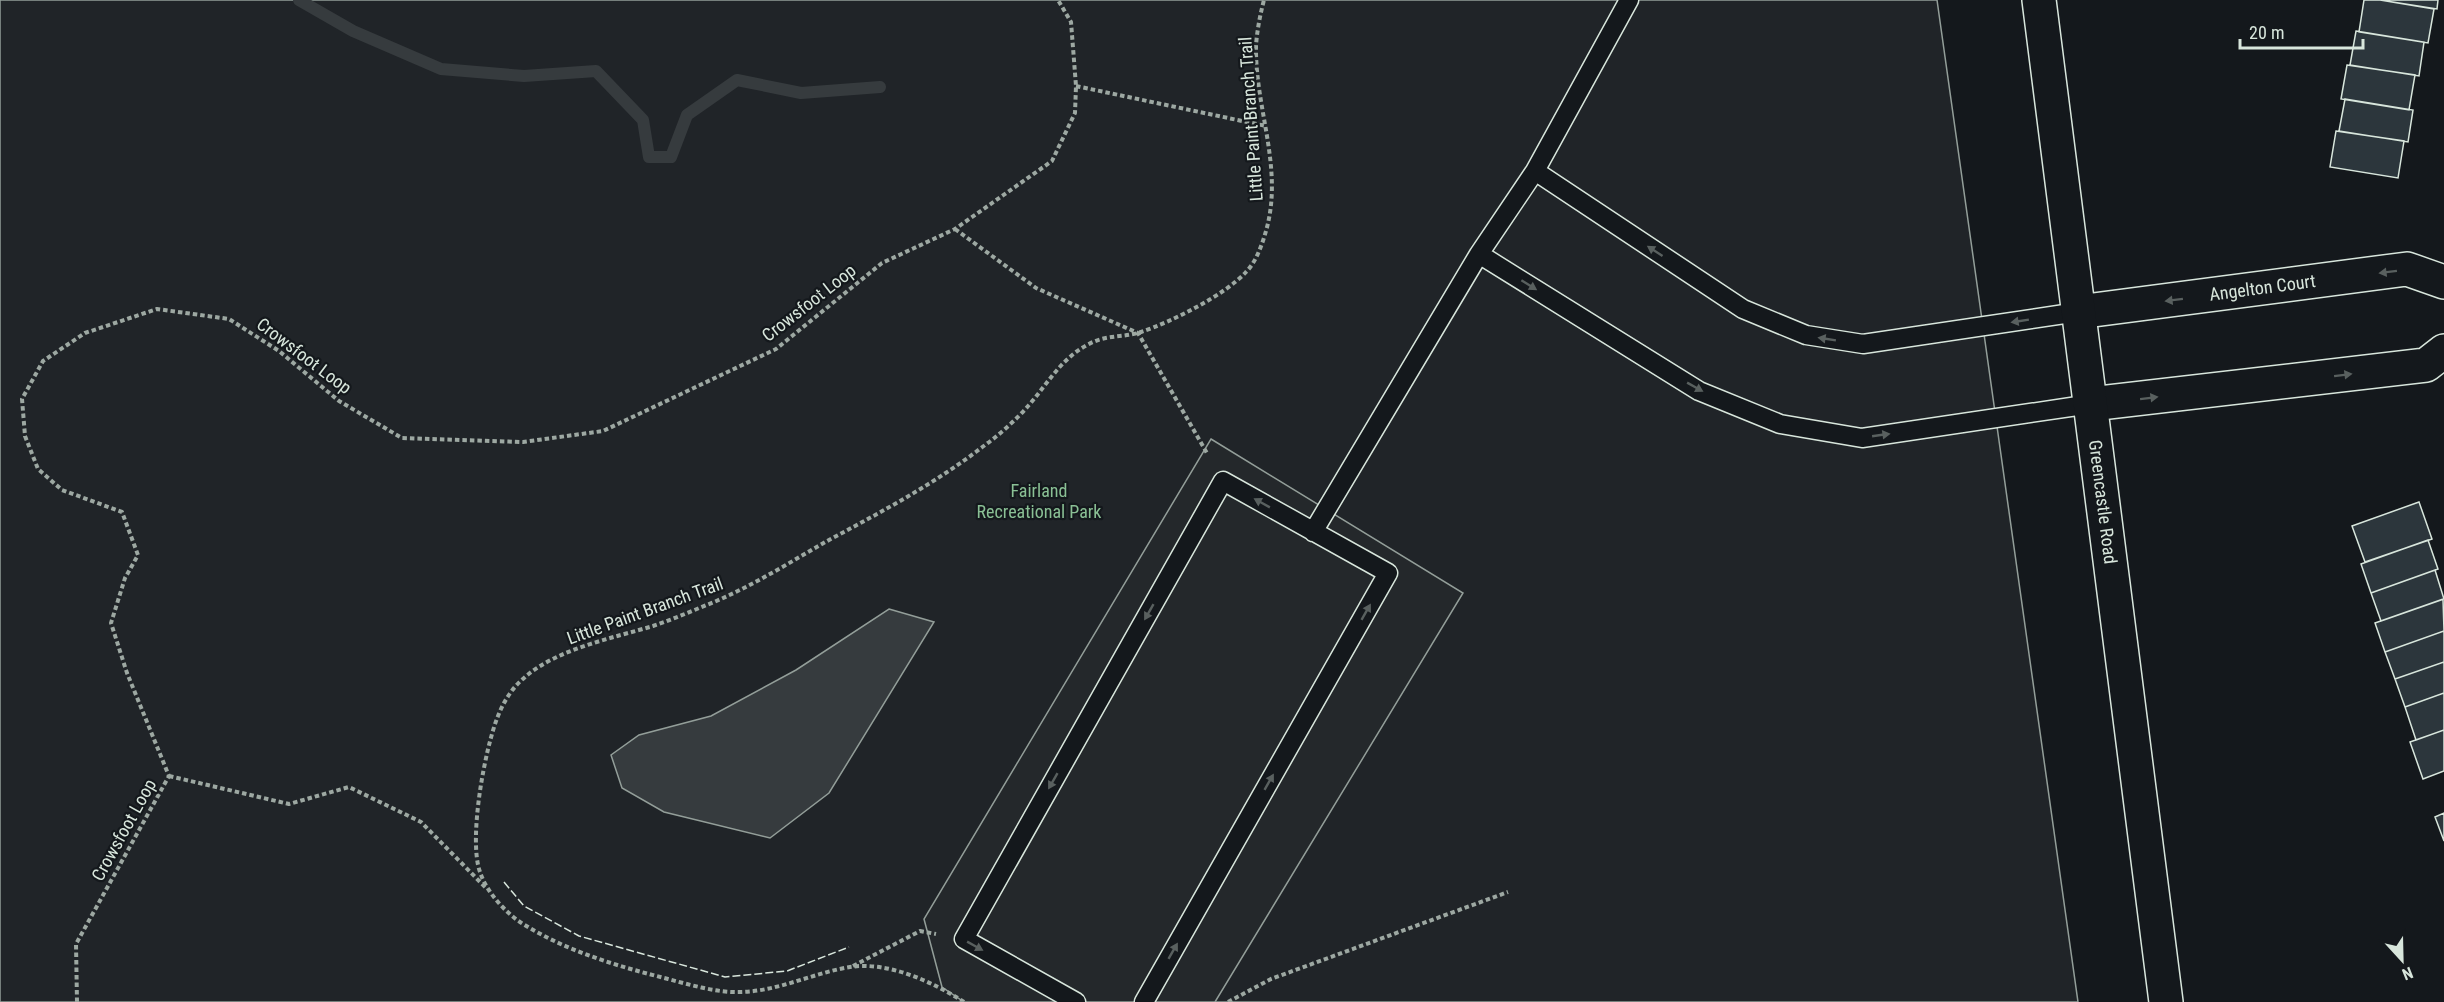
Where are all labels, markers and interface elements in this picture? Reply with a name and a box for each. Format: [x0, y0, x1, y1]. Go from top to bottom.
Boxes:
scale bar [2240, 12, 2363, 50]
text: 20 m [2249, 22, 2284, 43]
street label: Little Paint Branch Trail [1234, 36, 1267, 202]
one-way arrow [1647, 246, 1663, 257]
street label: Crowsfoot Loop [758, 259, 860, 346]
one-way arrow [2378, 267, 2397, 276]
street label: Angelton Court [2208, 270, 2317, 305]
one-way arrow [1521, 280, 1537, 291]
one-way arrow [2164, 295, 2183, 304]
street label: Crowsfoot Loop [253, 313, 356, 398]
one-way arrow [2010, 316, 2029, 325]
one-way arrow [1817, 334, 1836, 343]
one-way arrow [2333, 370, 2352, 380]
one-way arrow [1687, 382, 1703, 393]
one-way arrow [2140, 393, 2159, 403]
one-way arrow [1871, 430, 1890, 439]
street label: Greencastle Road [2085, 439, 2121, 565]
park label: Fairland Recreational Park [977, 480, 1101, 522]
one-way arrow [1253, 498, 1270, 508]
street label: Little Paint Branch Trail [564, 573, 726, 649]
one-way arrow [1144, 604, 1154, 621]
one-way arrow [1360, 604, 1371, 620]
one-way arrow [1048, 773, 1058, 790]
one-way arrow [1264, 773, 1274, 790]
street label: Crowsfoot Loop [87, 775, 160, 884]
north arrow [2372, 930, 2432, 990]
one-way arrow [967, 941, 984, 951]
one-way arrow [1168, 942, 1178, 959]
text: N [2399, 963, 2416, 984]

